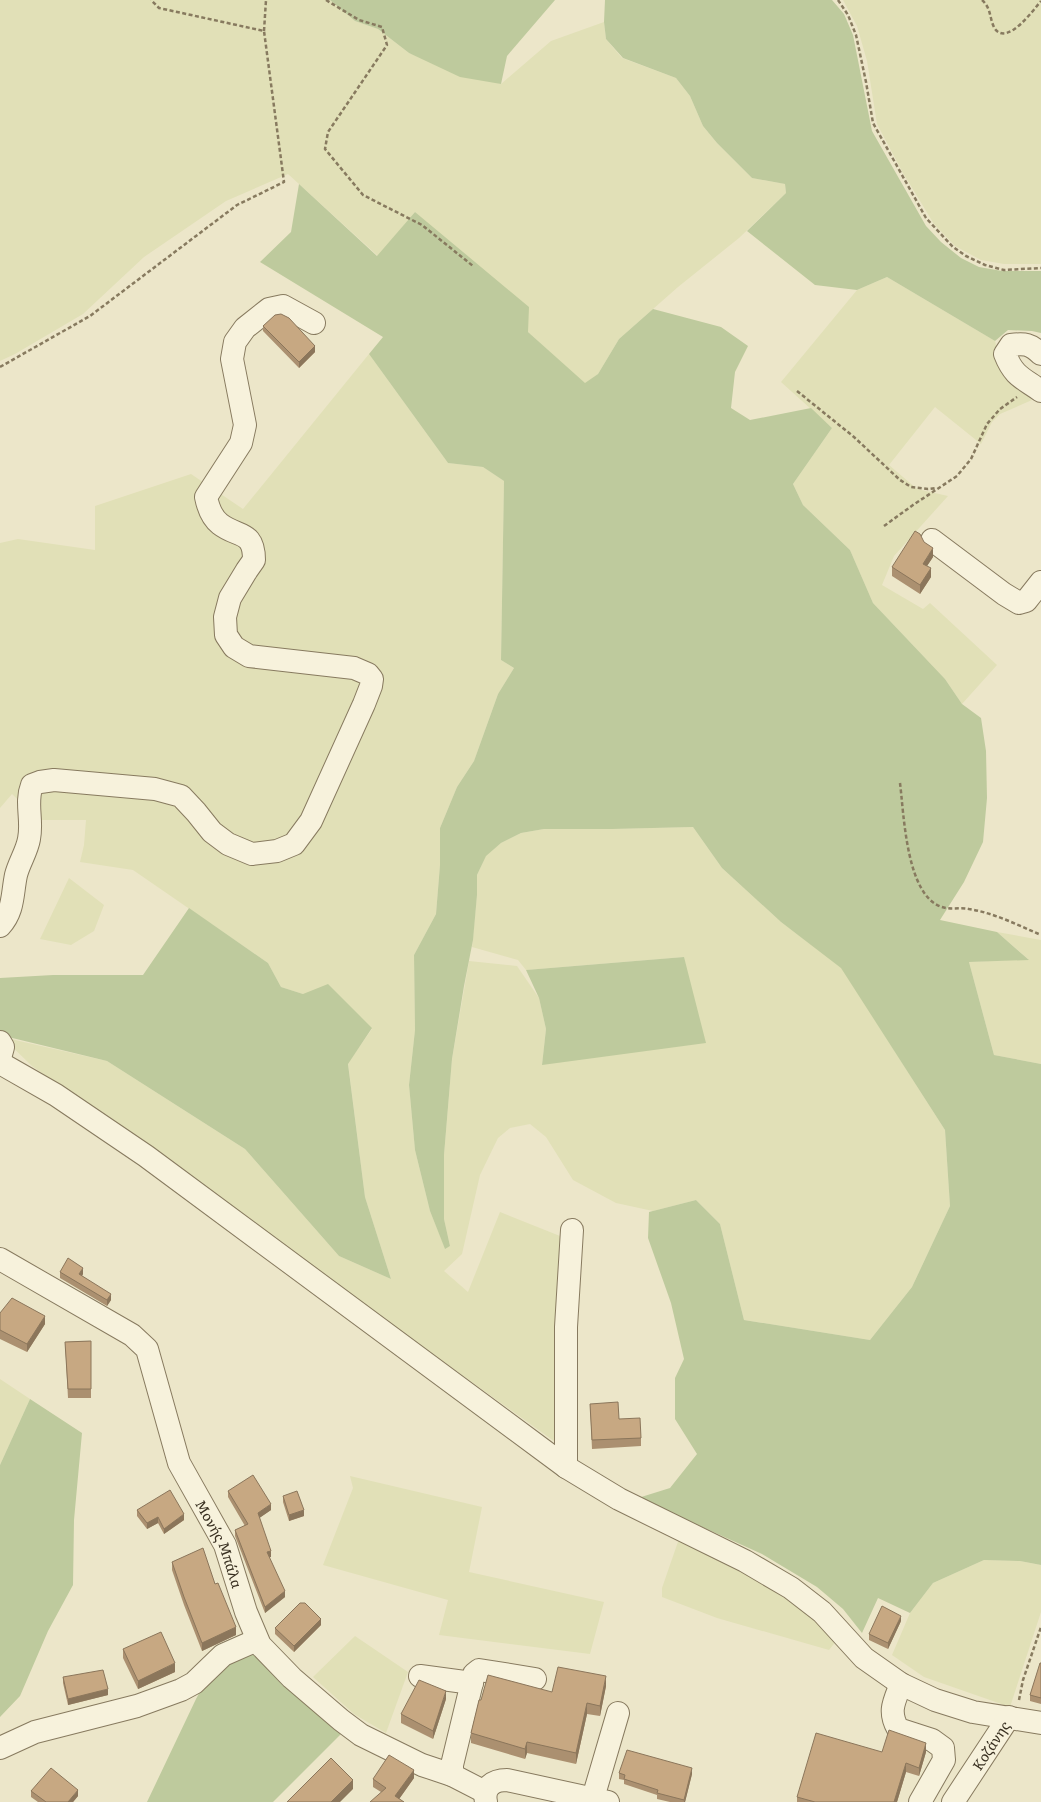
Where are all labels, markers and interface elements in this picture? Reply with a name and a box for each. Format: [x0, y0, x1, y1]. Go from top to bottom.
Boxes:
street label: Μονής Μπάλα [191, 1496, 248, 1591]
street label: Κοζάνης [967, 1717, 1014, 1774]

